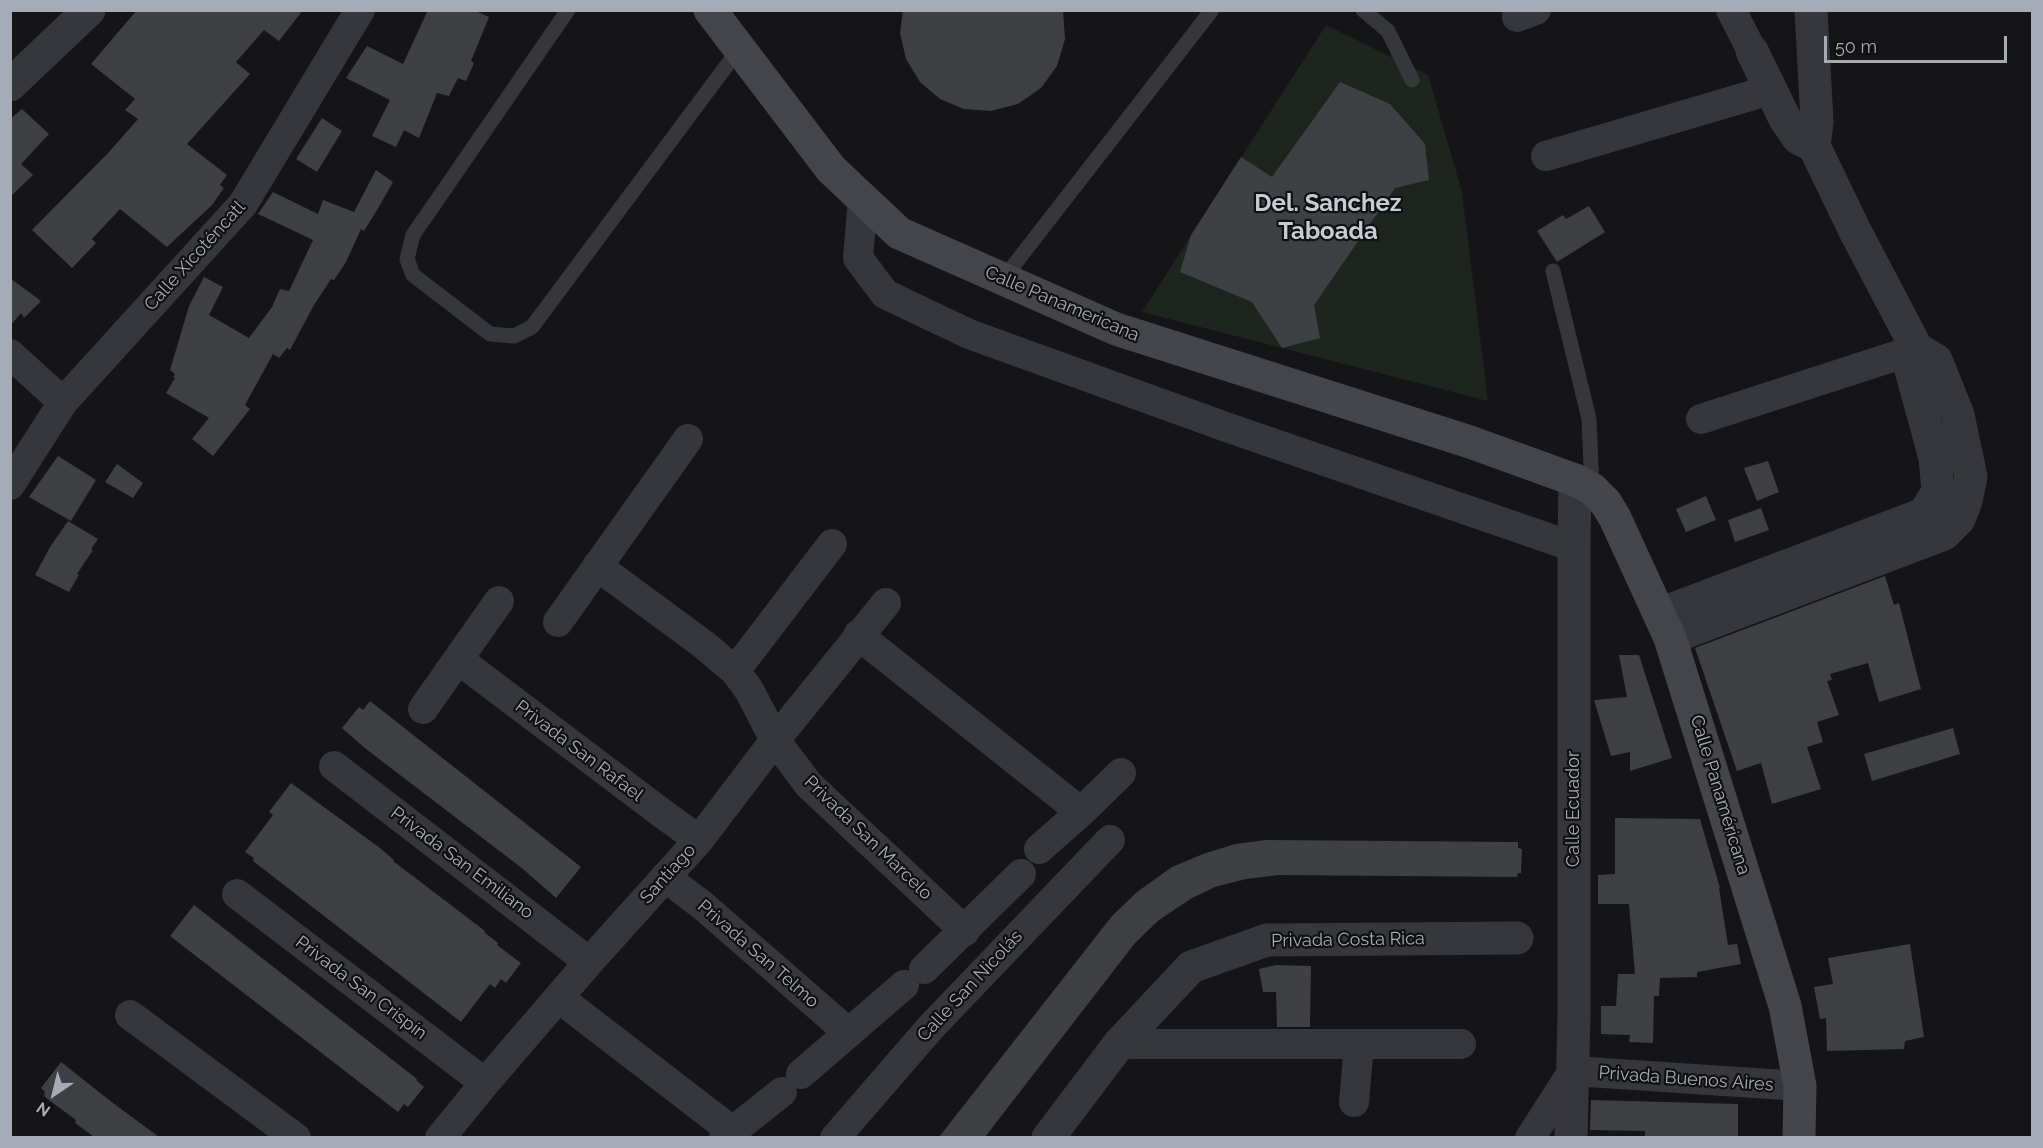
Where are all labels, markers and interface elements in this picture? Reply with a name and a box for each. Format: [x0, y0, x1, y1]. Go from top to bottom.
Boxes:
scale bar [1827, 24, 2010, 62]
text: 50 m [1835, 36, 1877, 57]
district label: Del. Sanchez Taboada [1254, 190, 1402, 246]
street label: Calle Xicoténcatl [140, 197, 250, 315]
street label: Calle Panamericana [982, 262, 1142, 346]
street label: Privada San Rafael [511, 696, 647, 806]
street label: Calle Panaméricana [1685, 713, 1755, 877]
street label: Calle Ecuador [1563, 751, 1585, 867]
street label: Privada San Marcelo [800, 771, 936, 905]
street label: Privada San Emiliano [386, 802, 538, 924]
street label: Santiago [636, 840, 700, 908]
street label: Privada San Telmo [693, 895, 823, 1013]
street label: Calle San Nicolás [913, 926, 1027, 1046]
street label: Privada Costa Rica [1271, 928, 1425, 952]
street label: Privada San Crispín [291, 932, 431, 1044]
street label: Privada Buenos Aires [1598, 1062, 1774, 1096]
north arrow [24, 1064, 84, 1124]
text: N [33, 1098, 54, 1120]

